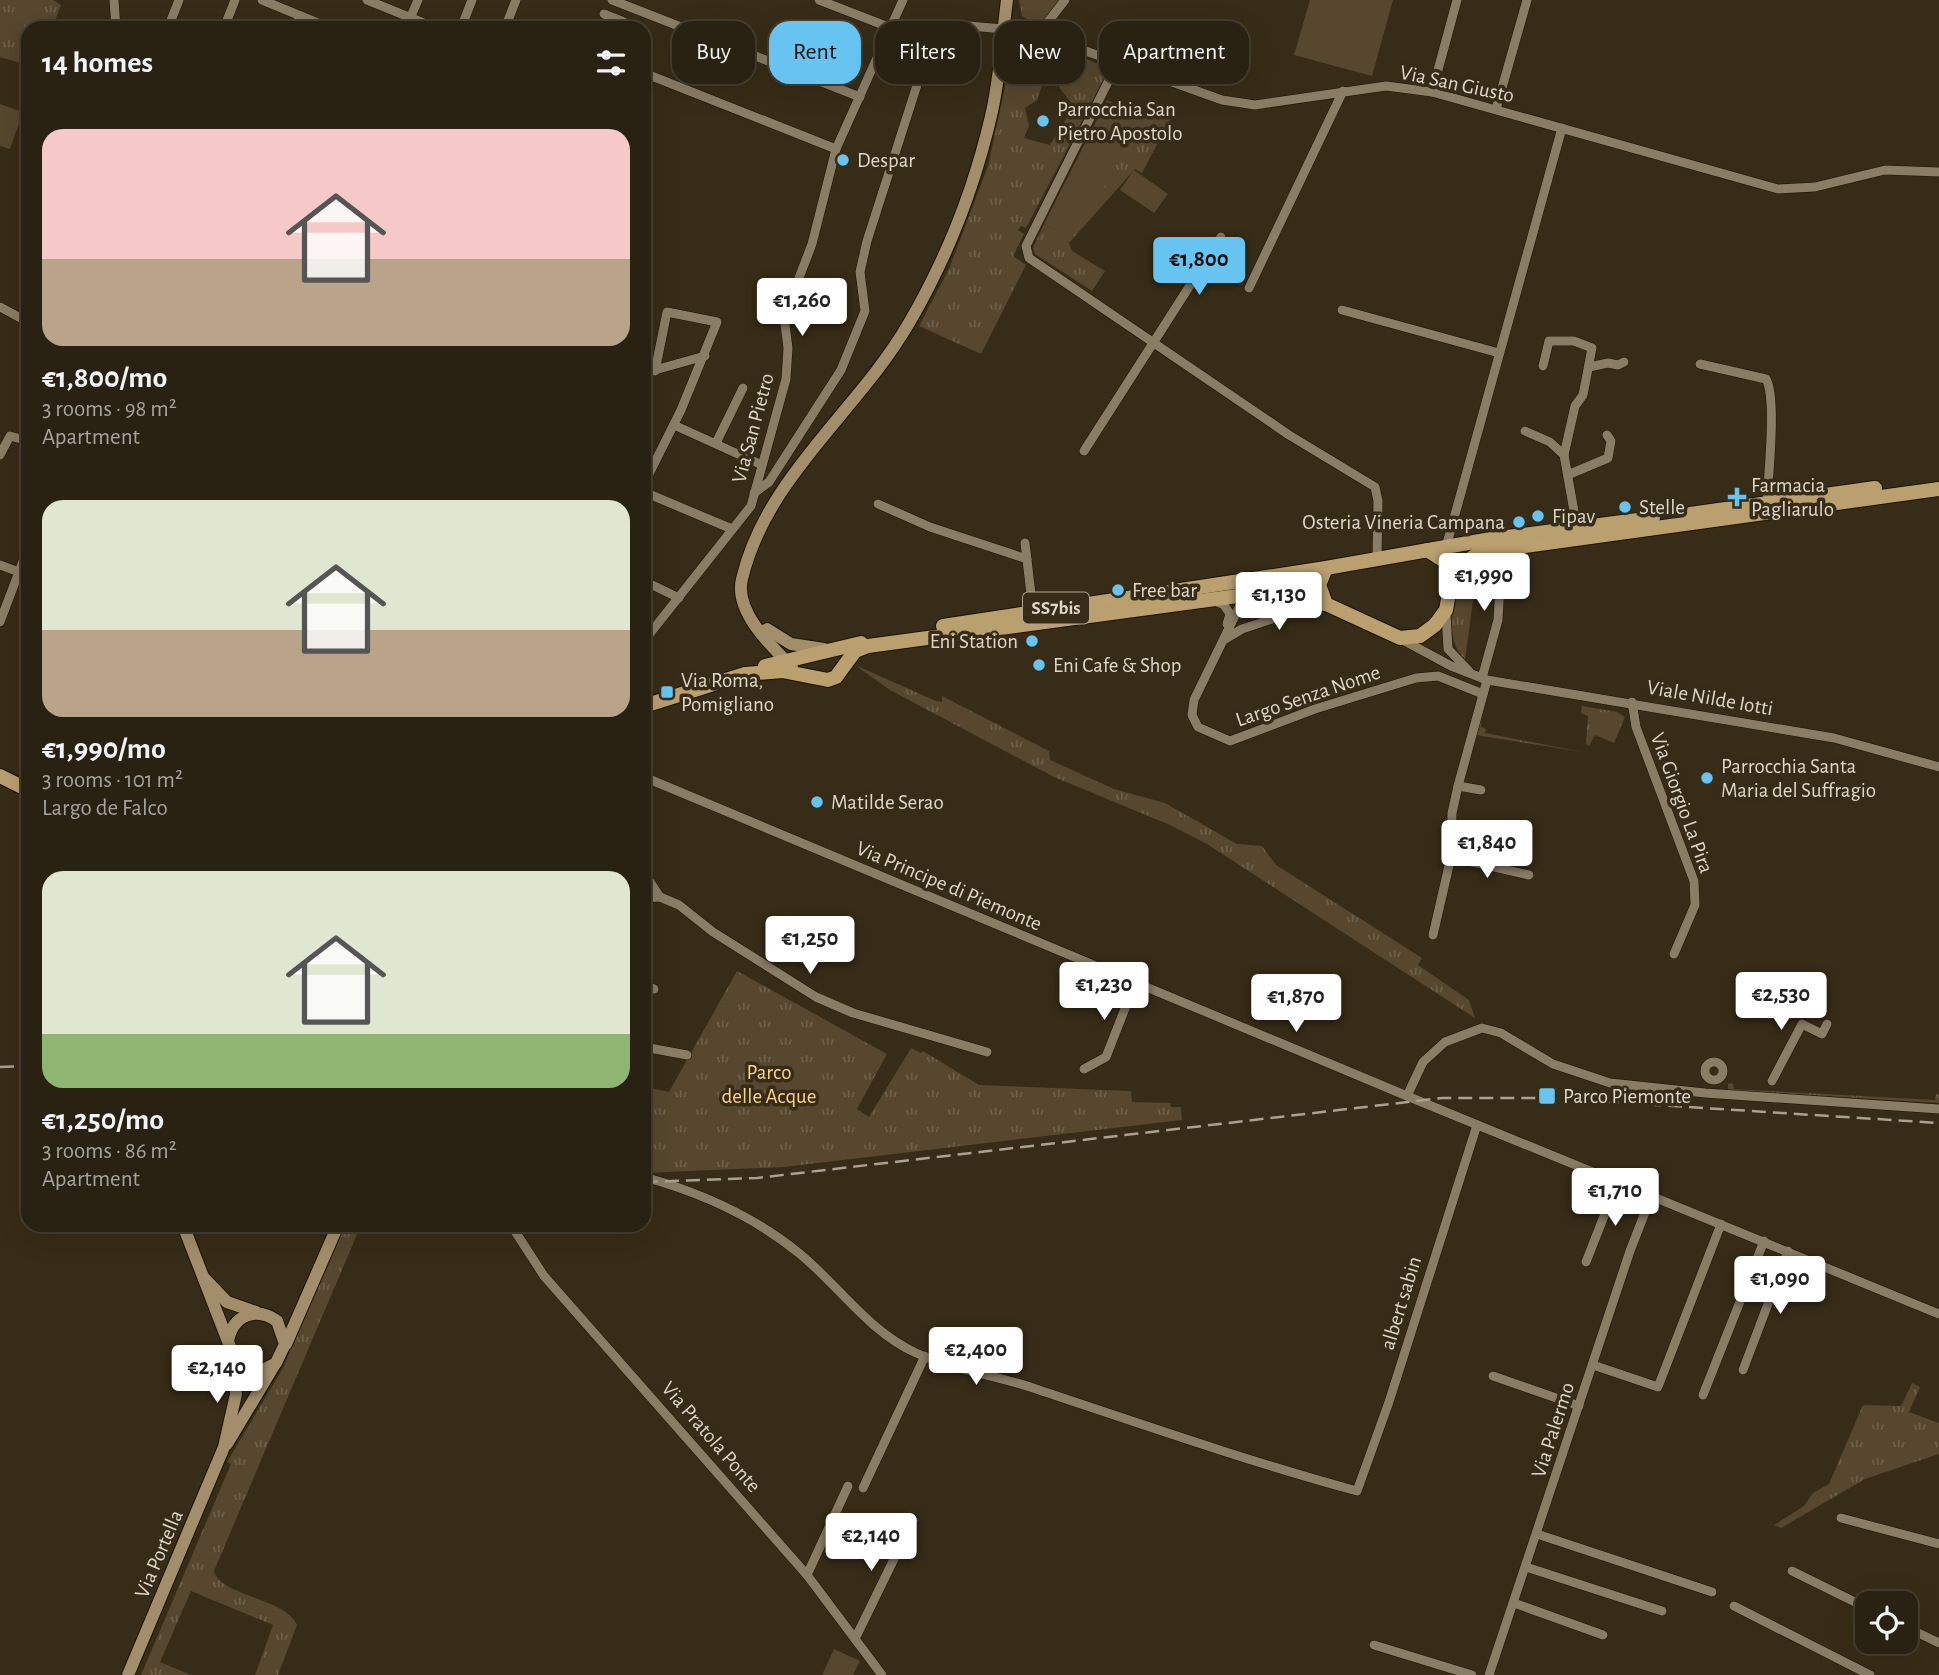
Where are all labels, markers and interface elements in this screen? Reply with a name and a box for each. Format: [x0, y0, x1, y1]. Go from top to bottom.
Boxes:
chip: Buy [672, 21, 755, 84]
chip: Rent [769, 21, 861, 84]
chip: Filters [875, 21, 980, 84]
chip: New [994, 21, 1085, 84]
chip: Apartment [1099, 21, 1249, 84]
icon: filters [592, 44, 630, 82]
text: 14 homes [42, 48, 153, 78]
street label: Via San Giusto [1398, 62, 1516, 106]
place label: Parrocchia San Pietro Apostolo [1057, 99, 1183, 144]
marker: Parrocchia San Pietro Apostolo [1035, 113, 1051, 129]
place label: Despar [857, 150, 915, 171]
marker: Despar [835, 152, 851, 168]
icon: home [273, 175, 399, 301]
pin: €1,800 [1142, 238, 1256, 297]
text: €1,800 [1169, 248, 1229, 271]
pin: €1,260 [745, 278, 859, 338]
text: €1,260 [773, 289, 831, 312]
text: €1,800/mo [42, 363, 167, 393]
street label: Via San Pietro [728, 371, 778, 485]
text: 3 rooms · 98 m² [42, 398, 177, 421]
text: Apartment [42, 426, 140, 449]
place label: Farmacia Pagliarulo [1751, 475, 1834, 520]
marker: Farmacia Pagliarulo [1729, 489, 1745, 505]
place label: Stelle [1639, 497, 1685, 518]
marker: Stelle [1617, 499, 1633, 515]
place label: Fipav [1552, 506, 1595, 527]
marker: Fipav [1530, 508, 1546, 524]
place label: Osteria Vineria Campana [1302, 512, 1505, 533]
marker: Osteria Vineria Campana [1511, 514, 1527, 530]
icon: home [273, 546, 399, 672]
pin: €1,990 [1427, 554, 1541, 613]
text: €1,990 [1455, 564, 1513, 587]
pin: €1,130 [1222, 572, 1336, 632]
place label: Free bar [1132, 580, 1197, 601]
marker: Free bar [1110, 582, 1126, 598]
text: €1,130 [1252, 583, 1306, 606]
road number: SS7bis [1023, 593, 1089, 624]
place label: Eni Station [930, 631, 1018, 652]
marker: Eni Station [1024, 633, 1040, 649]
place label: Eni Cafe & Shop [1053, 655, 1182, 676]
marker: Eni Cafe & Shop [1031, 657, 1047, 673]
street label: Largo Senza Nome [1233, 661, 1383, 731]
place label: Via Roma, Pomigliano [681, 670, 774, 715]
street label: Viale Nilde Iotti [1645, 677, 1775, 719]
marker: Via Roma, Pomigliano [659, 684, 675, 700]
street label: Via Giorgio La Pira [1647, 730, 1717, 876]
text: €1,990/mo [42, 734, 166, 764]
place label: Parrocchia Santa Maria del Suffragio [1721, 756, 1876, 801]
text: 3 rooms · 101 m² [42, 769, 183, 792]
marker: Parrocchia Santa Maria del Suffragio [1699, 770, 1715, 786]
place label: Matilde Serao [831, 792, 944, 813]
marker: Matilde Serao [809, 794, 825, 810]
text: Largo de Falco [42, 797, 168, 820]
pin: €1,840 [1430, 820, 1544, 880]
text: €1,840 [1457, 831, 1517, 854]
street label: Via Principe di Piemonte [853, 837, 1045, 935]
pin: €1,250 [753, 916, 867, 976]
icon: home [273, 917, 399, 1043]
text: €1,250 [781, 927, 839, 950]
pin: €1,230 [1047, 962, 1161, 1022]
pin: €2,530 [1724, 972, 1838, 1032]
text: €1,230 [1075, 973, 1133, 996]
pin: €1,870 [1239, 974, 1353, 1034]
text: €2,530 [1752, 983, 1810, 1006]
text: €1,870 [1267, 985, 1325, 1008]
park label: Parco delle Acque [721, 1062, 817, 1107]
marker: Parco Piemonte [1537, 1086, 1557, 1106]
place label: Parco Piemonte [1563, 1086, 1691, 1107]
text: €1,250/mo [42, 1105, 164, 1135]
text: 3 rooms · 86 m² [42, 1140, 177, 1163]
text: Apartment [42, 1168, 140, 1191]
pin: €1,710 [1558, 1168, 1672, 1228]
text: €1,710 [1588, 1179, 1642, 1202]
street label: albert sabin [1377, 1254, 1425, 1352]
pin: €1,090 [1723, 1256, 1837, 1316]
text: €1,090 [1750, 1267, 1810, 1290]
pin: €2,400 [919, 1328, 1033, 1387]
text: €2,400 [945, 1338, 1007, 1361]
pin: €2,140 [160, 1346, 274, 1405]
text: €2,140 [188, 1356, 246, 1379]
street label: Via Pratola Ponte [657, 1378, 765, 1496]
street label: Via Palermo [1528, 1380, 1578, 1480]
street label: Via Portella [131, 1507, 187, 1601]
pin: €2,140 [814, 1514, 928, 1573]
text: €2,140 [842, 1524, 900, 1547]
map controls [1855, 1591, 1918, 1654]
button: locate [1855, 1591, 1918, 1654]

